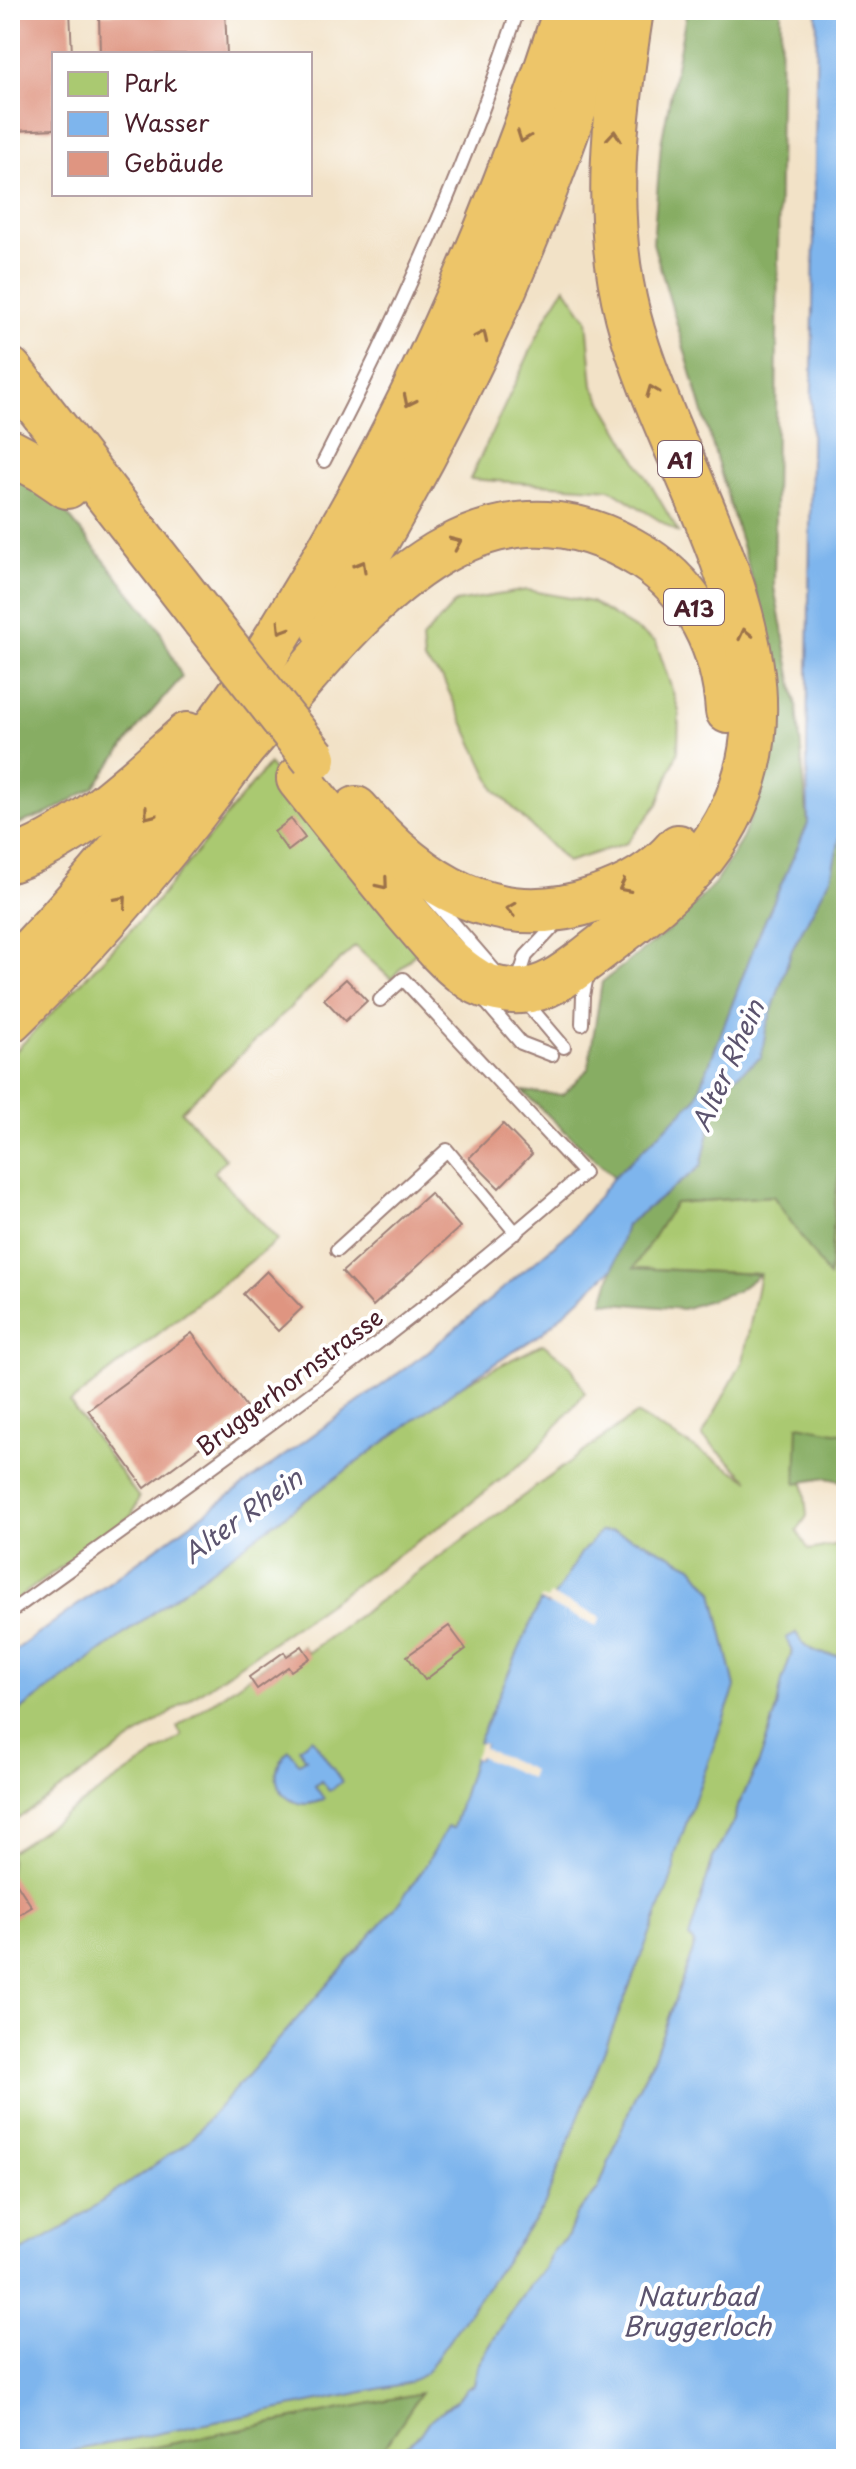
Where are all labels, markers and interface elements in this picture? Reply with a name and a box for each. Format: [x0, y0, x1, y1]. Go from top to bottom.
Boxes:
legend [52, 52, 312, 196]
text: Park [124, 64, 178, 100]
text: Wasser [124, 104, 210, 140]
one-way arrow [516, 129, 532, 143]
one-way arrow [605, 129, 622, 142]
text: Gebäude [124, 144, 224, 180]
one-way arrow [472, 330, 488, 344]
one-way arrow [645, 385, 662, 399]
one-way arrow [403, 393, 419, 408]
road number: A1 [658, 441, 702, 477]
one-way arrow [448, 537, 462, 553]
one-way arrow [351, 560, 367, 575]
road number: A13 [664, 589, 724, 625]
one-way arrow [276, 619, 291, 634]
one-way arrow [737, 627, 754, 641]
one-way arrow [145, 805, 159, 820]
one-way arrow [373, 875, 388, 889]
one-way arrow [617, 878, 632, 893]
one-way arrow [112, 896, 127, 910]
one-way arrow [504, 901, 518, 918]
water label: Alter Rhein [681, 992, 774, 1137]
street label: Bruggerhornstrasse [188, 1299, 390, 1463]
water label: Alter Rhein [174, 1457, 311, 1572]
water label: Naturbad Bruggerloch [623, 2276, 773, 2345]

